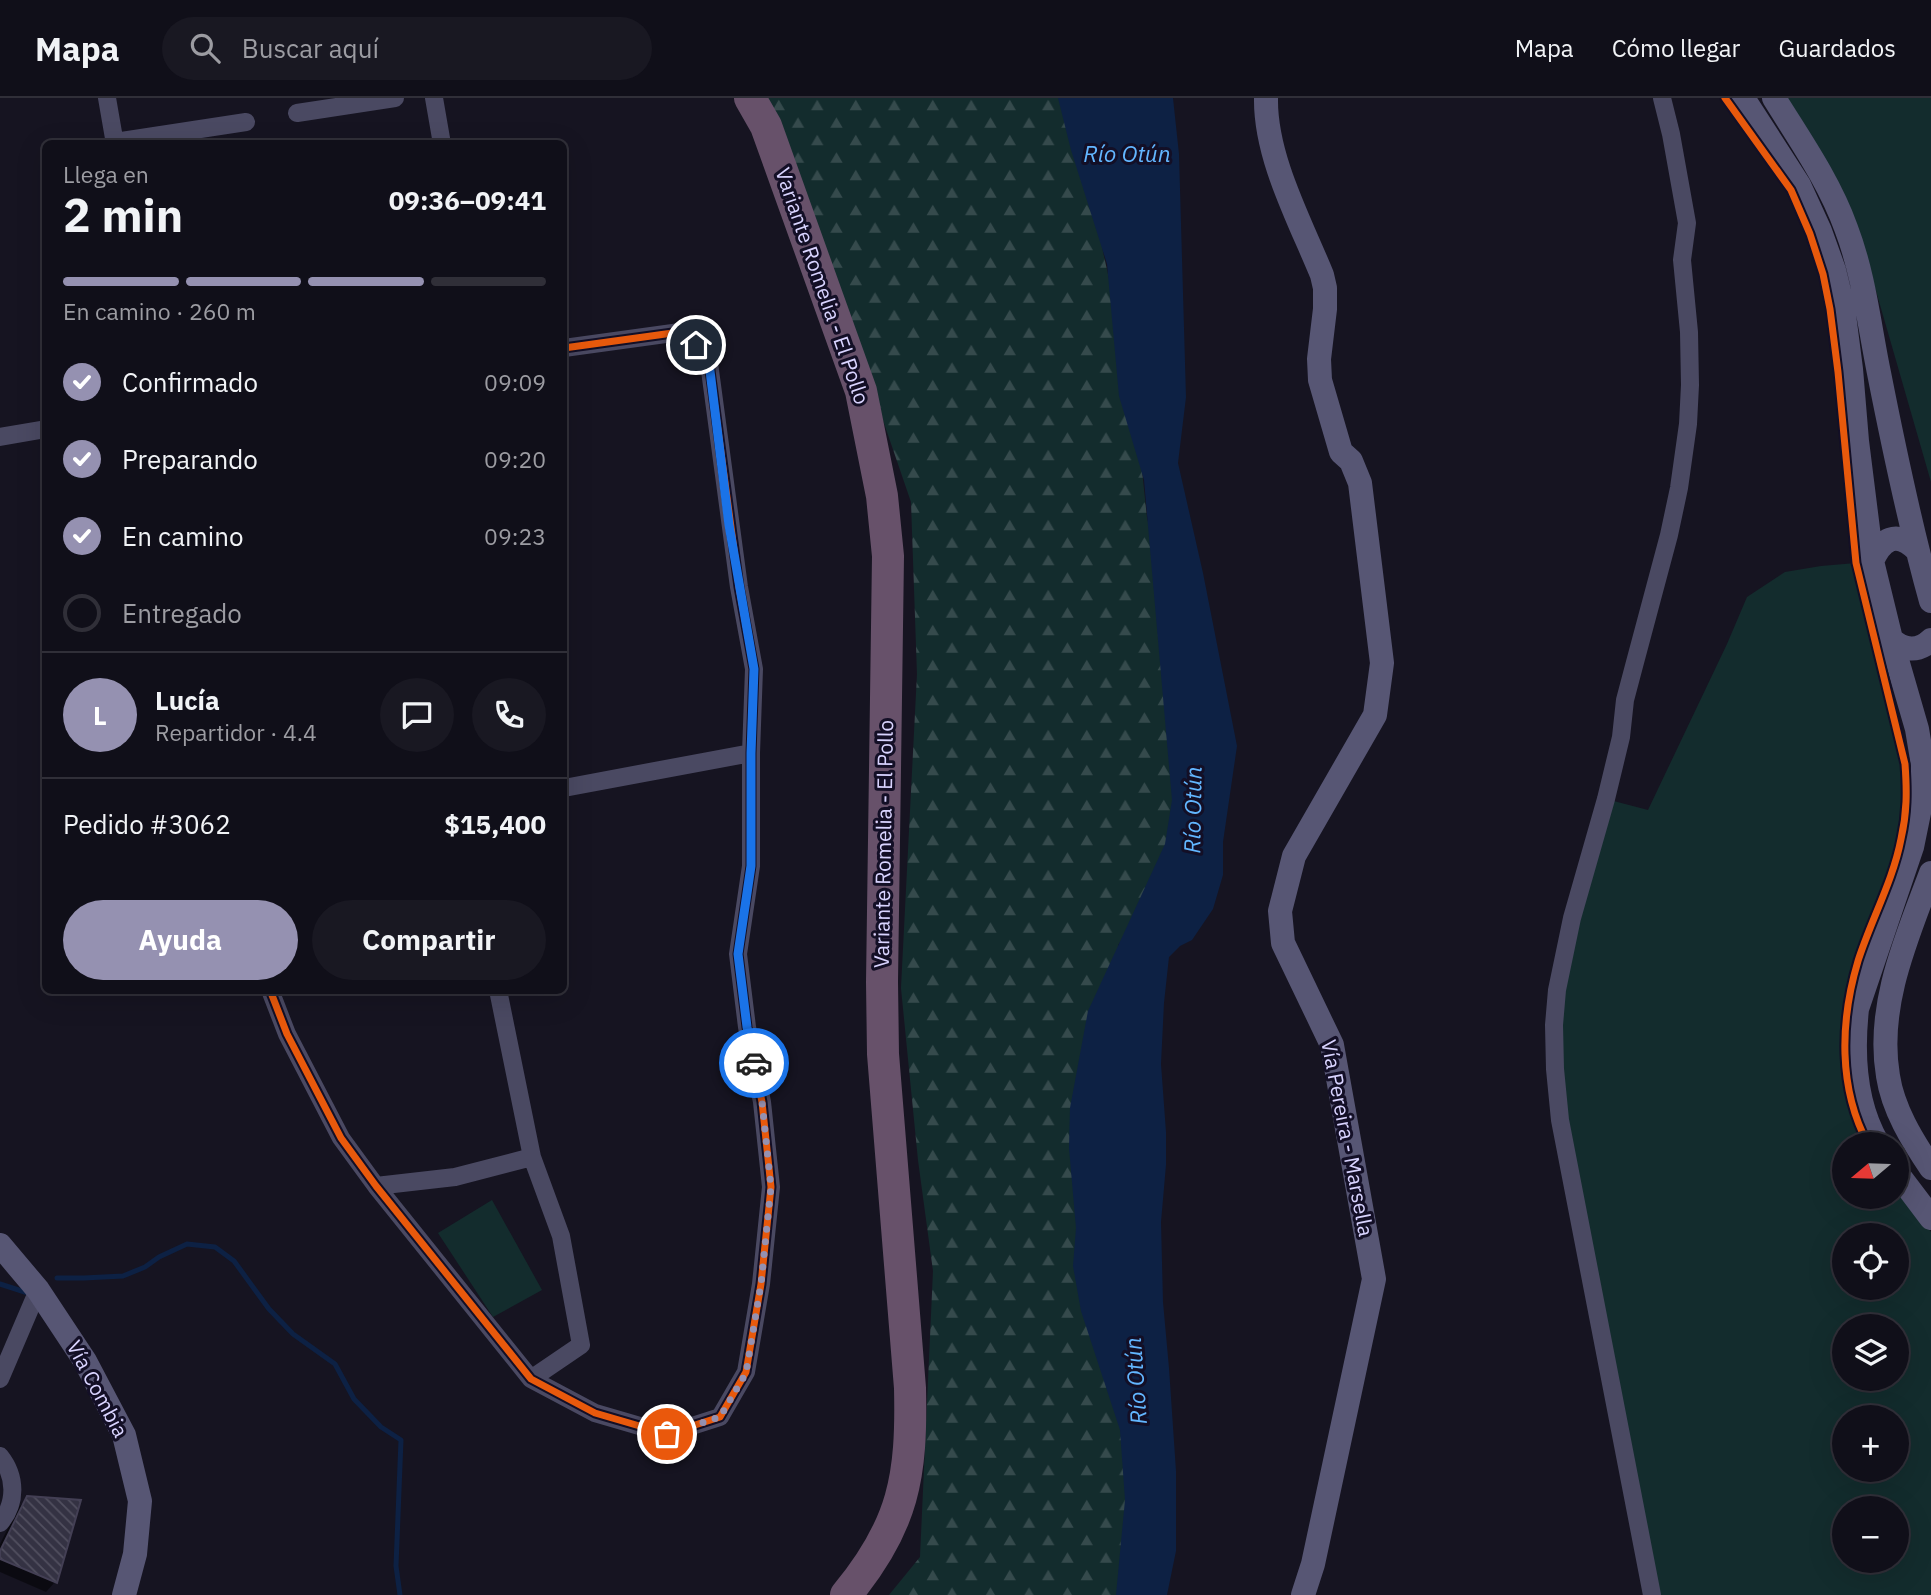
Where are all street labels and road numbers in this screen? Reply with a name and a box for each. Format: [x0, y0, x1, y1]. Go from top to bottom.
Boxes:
street label: Variante Romelia - El Pollo [769, 164, 877, 408]
street label: Variante Romelia - El Pollo [867, 719, 899, 968]
street label: Vía Pereira - Marsella [1315, 1037, 1381, 1239]
street label: Vía Combia [61, 1335, 135, 1442]

